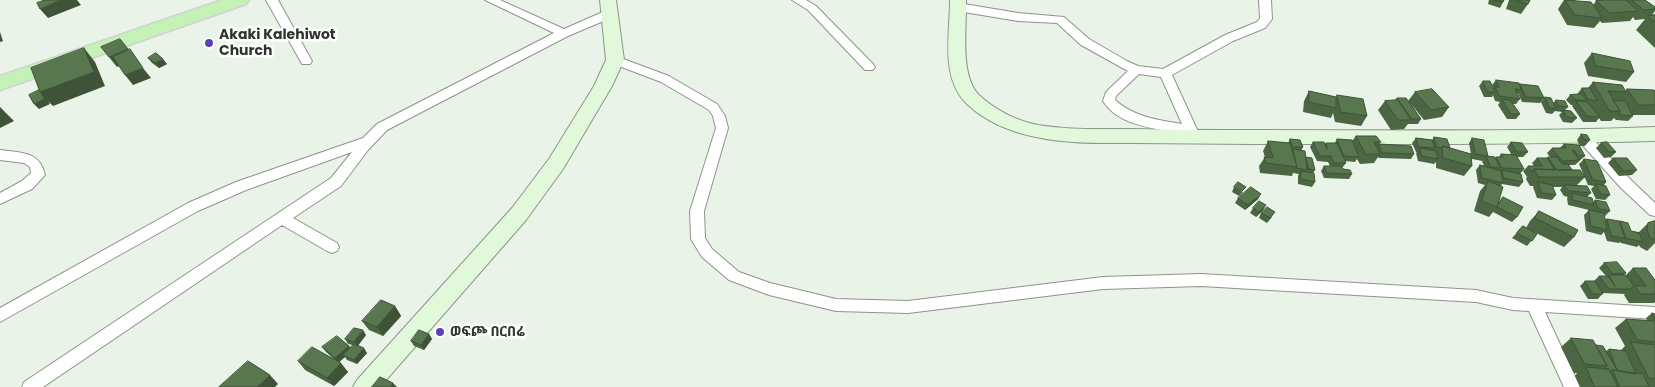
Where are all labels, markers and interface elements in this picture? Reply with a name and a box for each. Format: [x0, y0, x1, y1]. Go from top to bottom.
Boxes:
place label: Akaki Kalehiwot Church [219, 27, 336, 59]
marker: Akaki Kalehiwot Church [203, 37, 215, 49]
place label: ወፍጮ በርበሬ [450, 324, 525, 340]
marker: ወፍጮ በርበሬ [434, 326, 446, 338]

